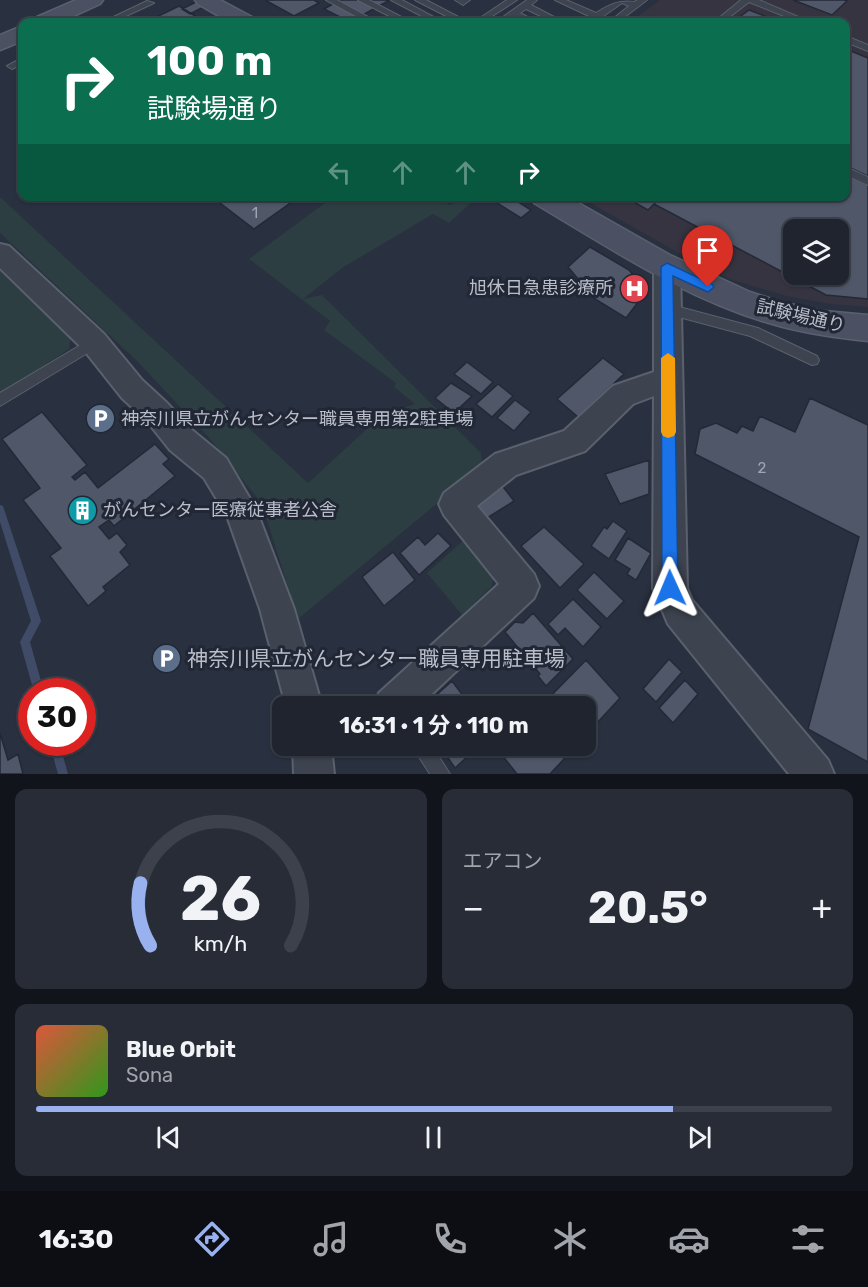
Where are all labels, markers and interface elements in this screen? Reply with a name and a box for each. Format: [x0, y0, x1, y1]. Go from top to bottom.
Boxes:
text: 100 m [147, 36, 272, 86]
icon: right [48, 42, 126, 120]
text: 試験場通り [147, 93, 282, 125]
icon: left [323, 156, 356, 189]
icon: ahead [386, 156, 419, 189]
icon: ahead [449, 156, 482, 189]
icon: right [512, 156, 545, 189]
house number: 1 [252, 204, 258, 222]
map controls [783, 219, 849, 285]
button: layers [783, 219, 849, 285]
pin [682, 225, 733, 287]
icon: arrive [691, 234, 724, 267]
hospital icon: 旭休日急患診療所 [618, 272, 650, 304]
place label: 旭休日急患診療所 [469, 277, 613, 299]
street label: 試験場通り [755, 295, 847, 337]
parking icon: 神奈川県立がんセンター職員専用第2駐車場 [84, 403, 116, 435]
place label: 神奈川県立がんセンター職員専用第2駐車場 [121, 408, 474, 430]
house number: 2 [758, 459, 767, 477]
building icon: がんセンター医療従事者公舎 [66, 494, 98, 526]
place label: がんセンター医療従事者公舎 [103, 499, 337, 521]
position arrow [638, 556, 702, 620]
parking icon: 神奈川県立がんセンター職員専用駐車場 [150, 642, 182, 674]
place label: 神奈川県立がんセンター職員専用駐車場 [187, 646, 565, 671]
speed limit sign: 30 [18, 678, 96, 756]
text: 16:31 · 1 分 · 110 m [339, 712, 529, 739]
text: エアコン [463, 849, 543, 873]
text: 26 [180, 862, 261, 936]
text: 20.5° [588, 881, 708, 934]
text: − [463, 888, 484, 927]
text: + [811, 888, 832, 927]
text: km/h [194, 931, 248, 956]
text: Blue Orbit [126, 1036, 236, 1063]
text: Sona [126, 1063, 173, 1087]
icon: previous [152, 1121, 185, 1154]
icon: pause [417, 1121, 450, 1154]
icon: next [683, 1121, 716, 1154]
icon: directions [191, 1218, 233, 1260]
icon: music [310, 1218, 352, 1260]
icon: phone [429, 1218, 471, 1260]
icon: climate [549, 1218, 591, 1260]
icon: car [668, 1218, 710, 1260]
icon: filters [787, 1218, 829, 1260]
text: 16:30 [39, 1223, 114, 1255]

